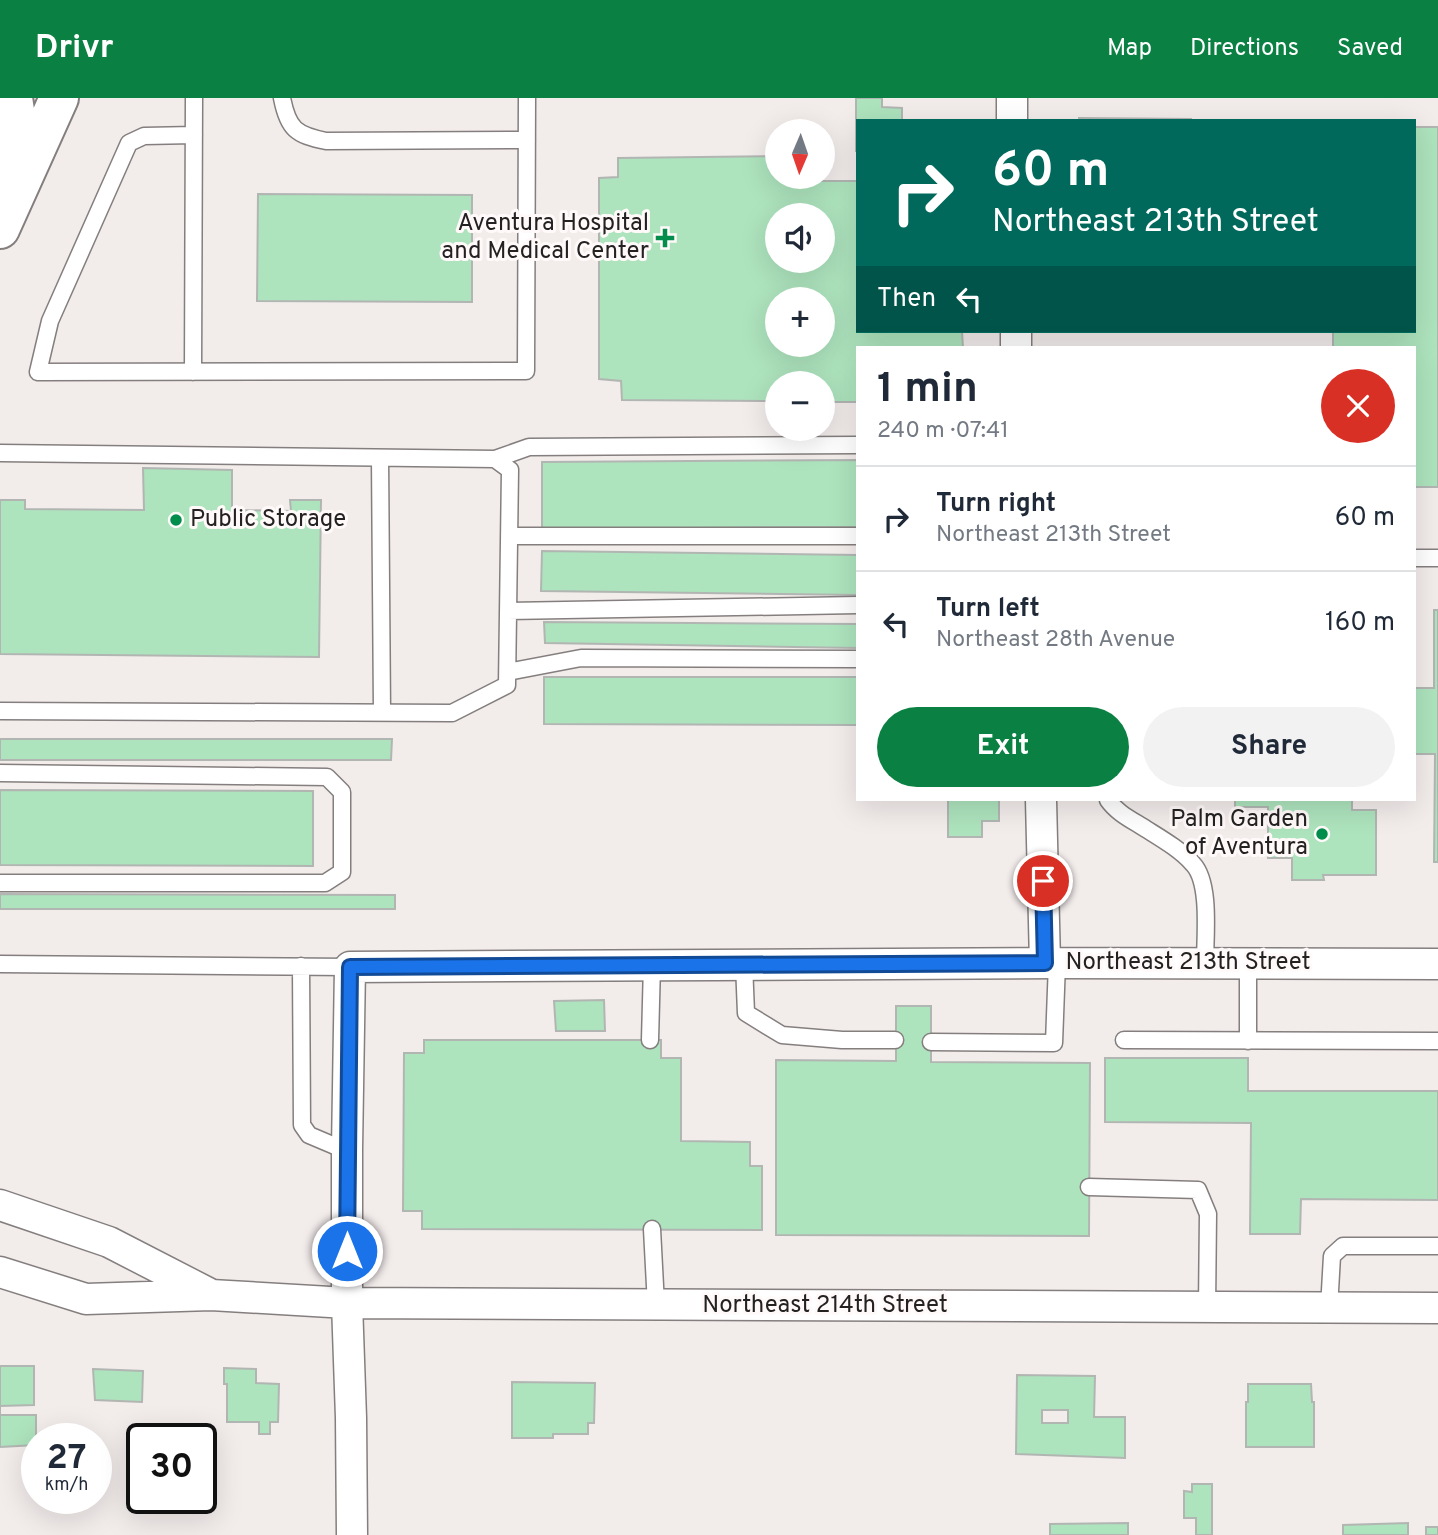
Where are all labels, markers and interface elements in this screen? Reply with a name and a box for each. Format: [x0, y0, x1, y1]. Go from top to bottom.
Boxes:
text: Drivr [35, 28, 114, 70]
text: Map [1107, 34, 1152, 64]
text: Directions [1190, 34, 1299, 64]
text: Saved [1337, 34, 1403, 64]
north arrow [765, 119, 835, 189]
map controls [765, 119, 835, 441]
text: 60 m [992, 142, 1110, 204]
icon: right [877, 147, 968, 238]
button: sound [765, 203, 835, 273]
text: Northeast 213th Street [992, 203, 1319, 243]
place label: Aventura Hospital and Medical Center [441, 209, 649, 267]
marker: Aventura Hospital and Medical Center [655, 228, 675, 248]
icon: left [950, 280, 988, 318]
text: Then [877, 283, 936, 316]
button: + [765, 287, 835, 357]
text: 1 min [877, 364, 978, 417]
button: close [1321, 369, 1395, 443]
button: − [765, 371, 835, 441]
text: 240 m · 07:41 [877, 417, 1009, 446]
text: Turn right [936, 488, 1056, 521]
icon: right [877, 500, 915, 538]
text: 60 m [1335, 502, 1395, 535]
place label: Public Storage [190, 505, 346, 535]
marker: Public Storage [168, 512, 184, 528]
text: Northeast 213th Street [936, 521, 1171, 550]
text: Turn left [936, 593, 1040, 626]
icon: left [877, 605, 915, 643]
text: 160 m [1325, 607, 1395, 640]
text: Northeast 28th Avenue [936, 626, 1175, 655]
button: Exit [877, 707, 1129, 787]
button: Share [1143, 707, 1395, 787]
place label: Palm Garden of Aventura [1170, 805, 1308, 863]
marker: Palm Garden of Aventura [1314, 826, 1330, 842]
pin [1013, 851, 1073, 911]
icon: arrive [1024, 862, 1062, 900]
street label: Northeast 213th Street [1065, 948, 1311, 978]
position arrow [310, 1214, 384, 1288]
street label: Northeast 214th Street [702, 1291, 948, 1321]
speed limit sign: 30 [126, 1423, 217, 1514]
text: 27 [47, 1437, 86, 1481]
text: km/h [45, 1474, 88, 1497]

